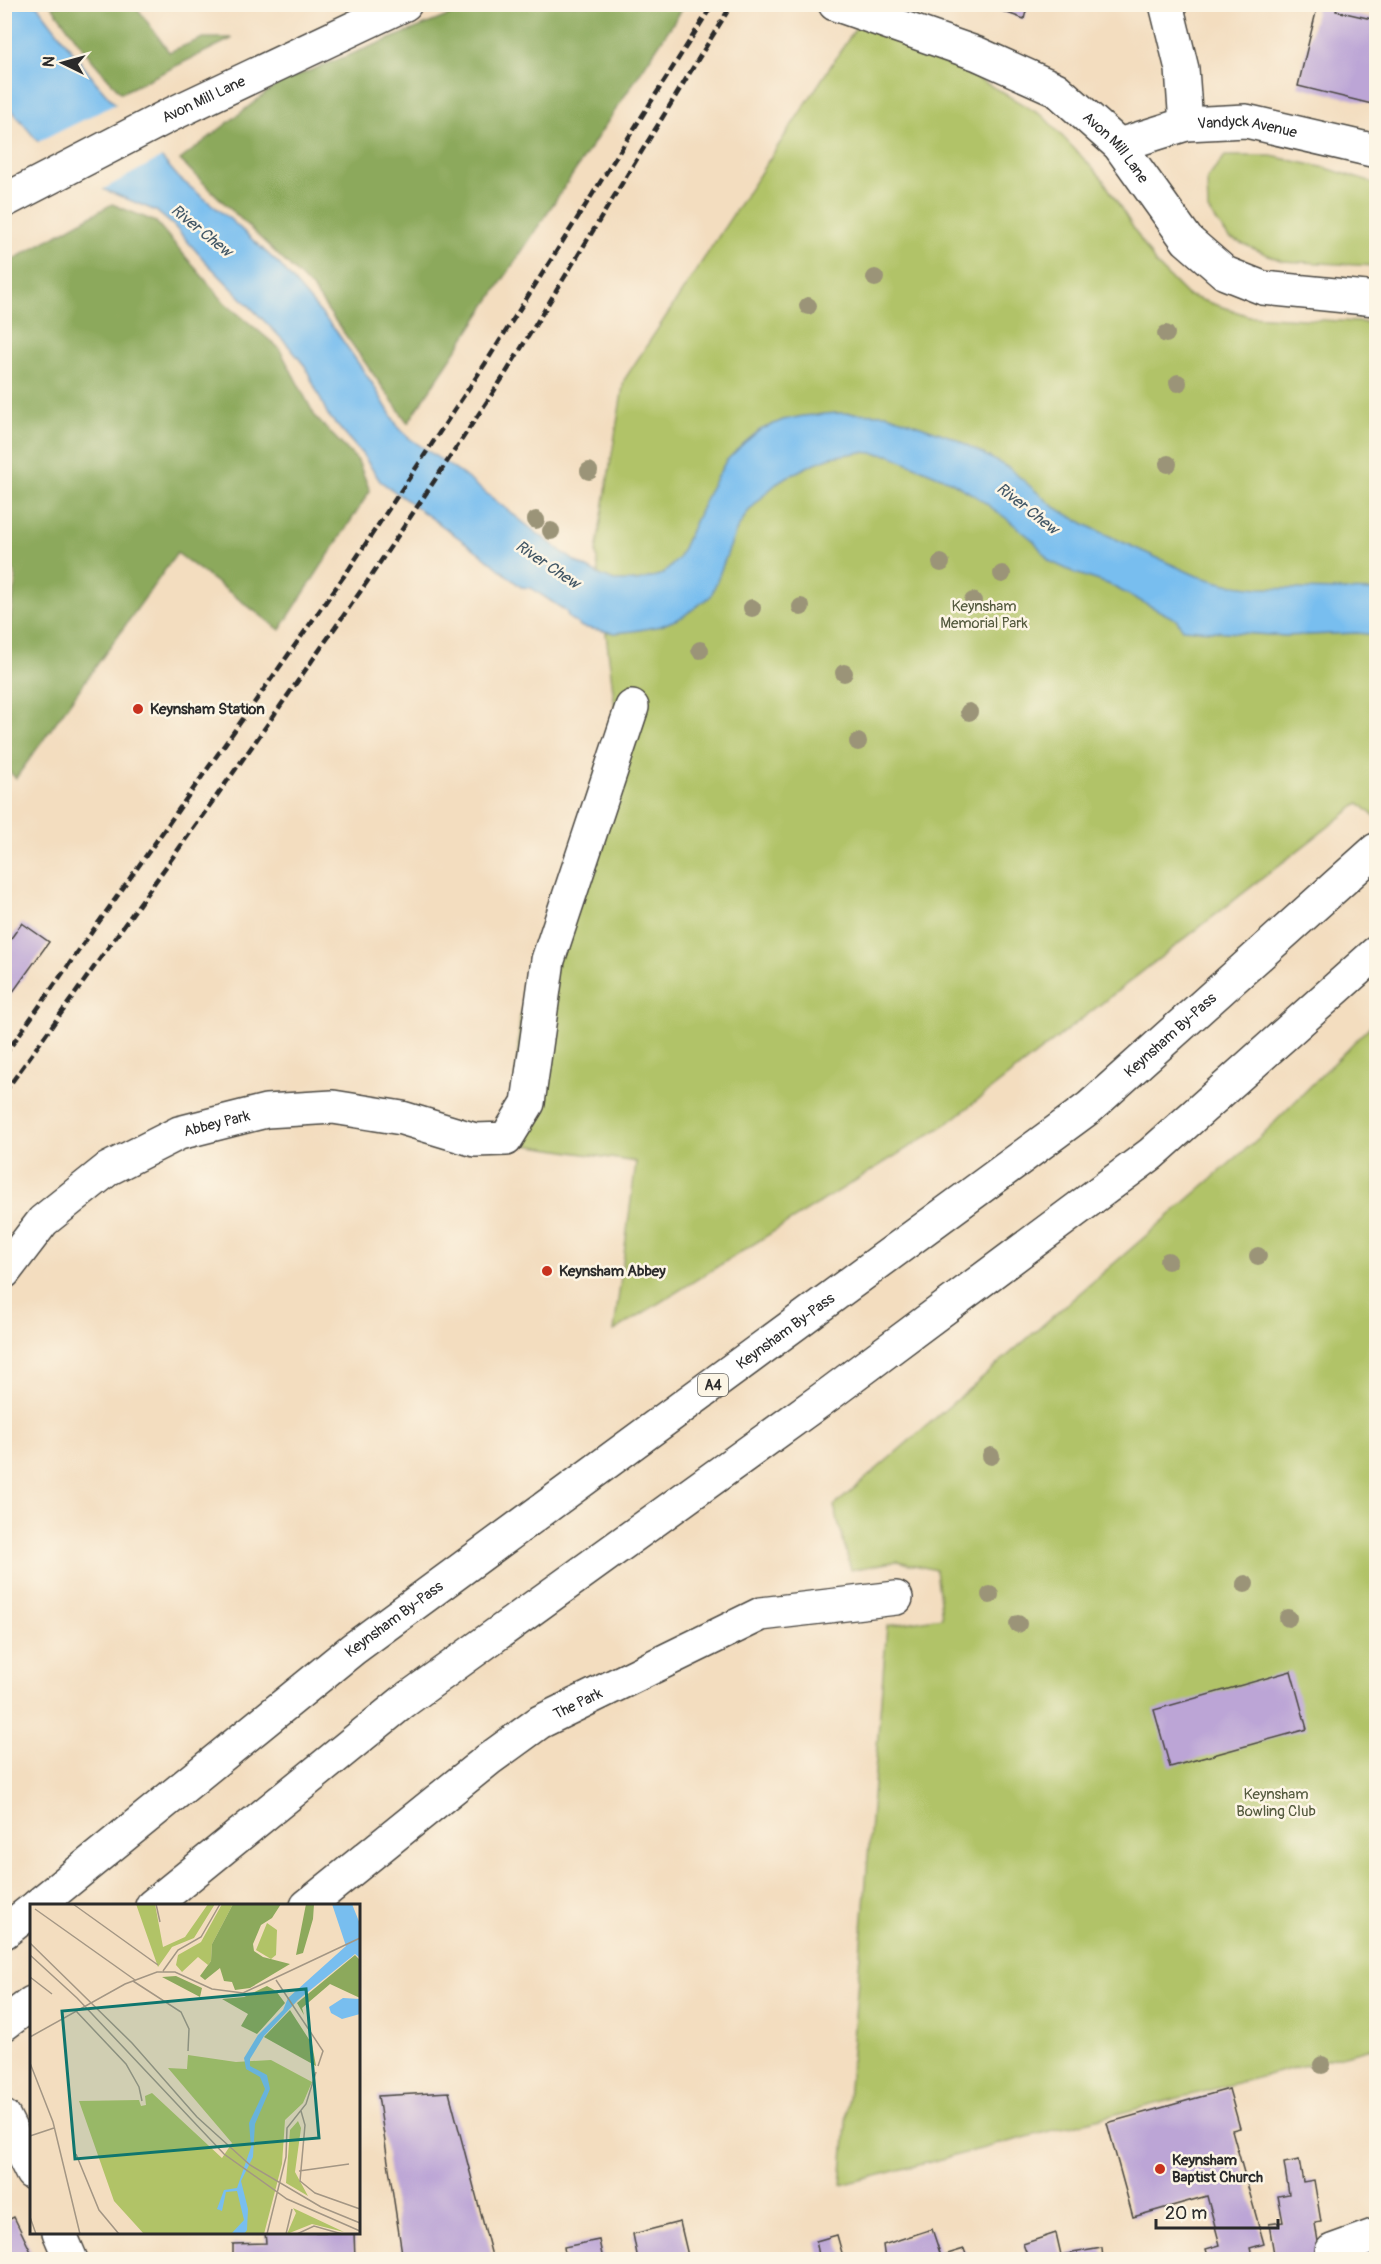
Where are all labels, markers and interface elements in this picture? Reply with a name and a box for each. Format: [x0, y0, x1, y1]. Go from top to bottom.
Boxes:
north arrow [33, 33, 93, 93]
text: N [39, 55, 60, 68]
street label: Avon Mill Lane [159, 72, 249, 128]
street label: Avon Mill Lane [1078, 108, 1153, 188]
street label: Vandyck Avenue [1197, 112, 1300, 143]
water label: River Chew [167, 200, 238, 263]
water label: River Chew [992, 478, 1064, 540]
water label: River Chew [512, 536, 585, 595]
park label: Keynsham Memorial Park [940, 597, 1028, 633]
place label: Keynsham Station [150, 700, 265, 719]
marker: Keynsham Station [131, 702, 145, 716]
street label: Keynsham By-Pass [1120, 989, 1221, 1082]
street label: Abbey Park [182, 1106, 253, 1141]
place label: Keynsham Abbey [559, 1262, 666, 1281]
marker: Keynsham Abbey [540, 1264, 554, 1278]
street label: Keynsham By-Pass [733, 1289, 839, 1374]
road number: A4 [698, 1374, 728, 1396]
street label: Keynsham By-Pass [341, 1577, 447, 1662]
street label: The Park [550, 1684, 606, 1724]
park label: Keynsham Bowling Club [1236, 1785, 1316, 1821]
inset map [30, 1904, 360, 2234]
place label: Keynsham Baptist Church [1172, 2151, 1263, 2187]
marker: Keynsham Baptist Church [1153, 2162, 1167, 2176]
scale bar [1156, 2192, 1278, 2230]
text: 20 m [1165, 2202, 1207, 2225]

